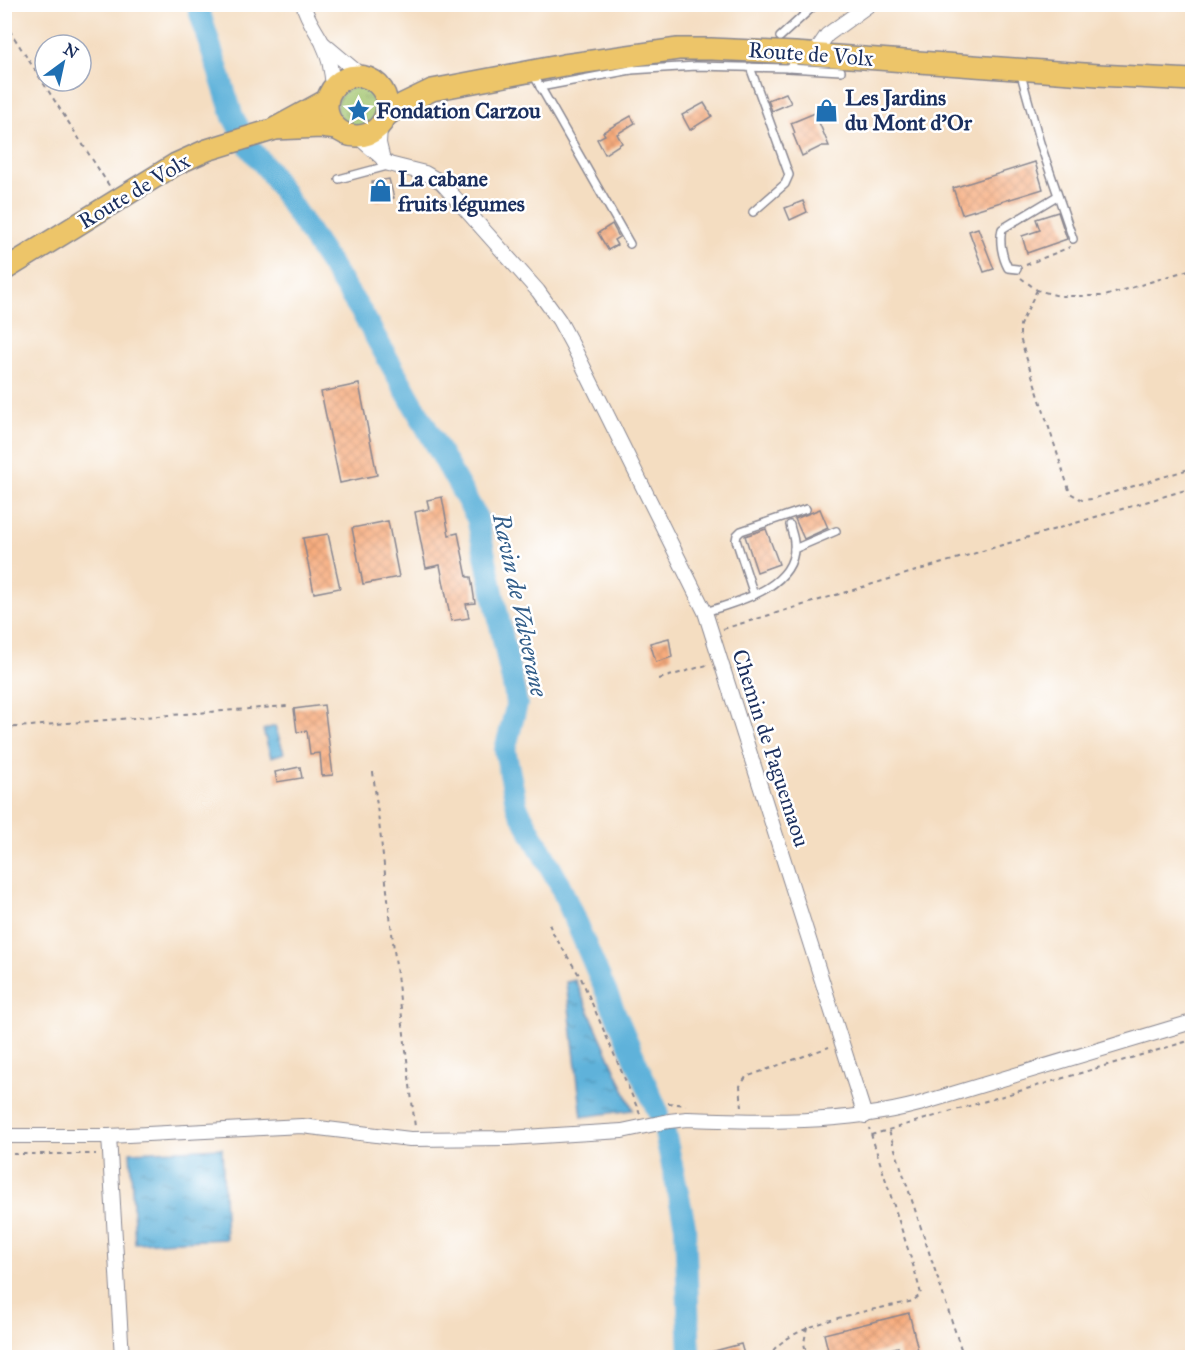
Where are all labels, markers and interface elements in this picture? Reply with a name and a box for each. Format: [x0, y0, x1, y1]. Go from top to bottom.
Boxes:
north arrow [33, 33, 93, 93]
street label: Route de Volx [747, 36, 875, 72]
text: N [60, 39, 82, 63]
place label: Les Jardins du Mont d'Or [845, 84, 973, 136]
place icon: Fondation Carzou [345, 97, 371, 123]
place label: Fondation Carzou [376, 97, 541, 124]
shop icon: Les Jardins du Mont d'Or [814, 97, 840, 123]
street label: Route de Volx [73, 147, 195, 235]
place label: La cabane fruits légumes [397, 165, 525, 217]
shop icon: La cabane fruits légumes [367, 178, 393, 204]
water label: Ravin de Valverane [486, 510, 554, 700]
street label: Chemin de Paguemaou [726, 646, 816, 850]

